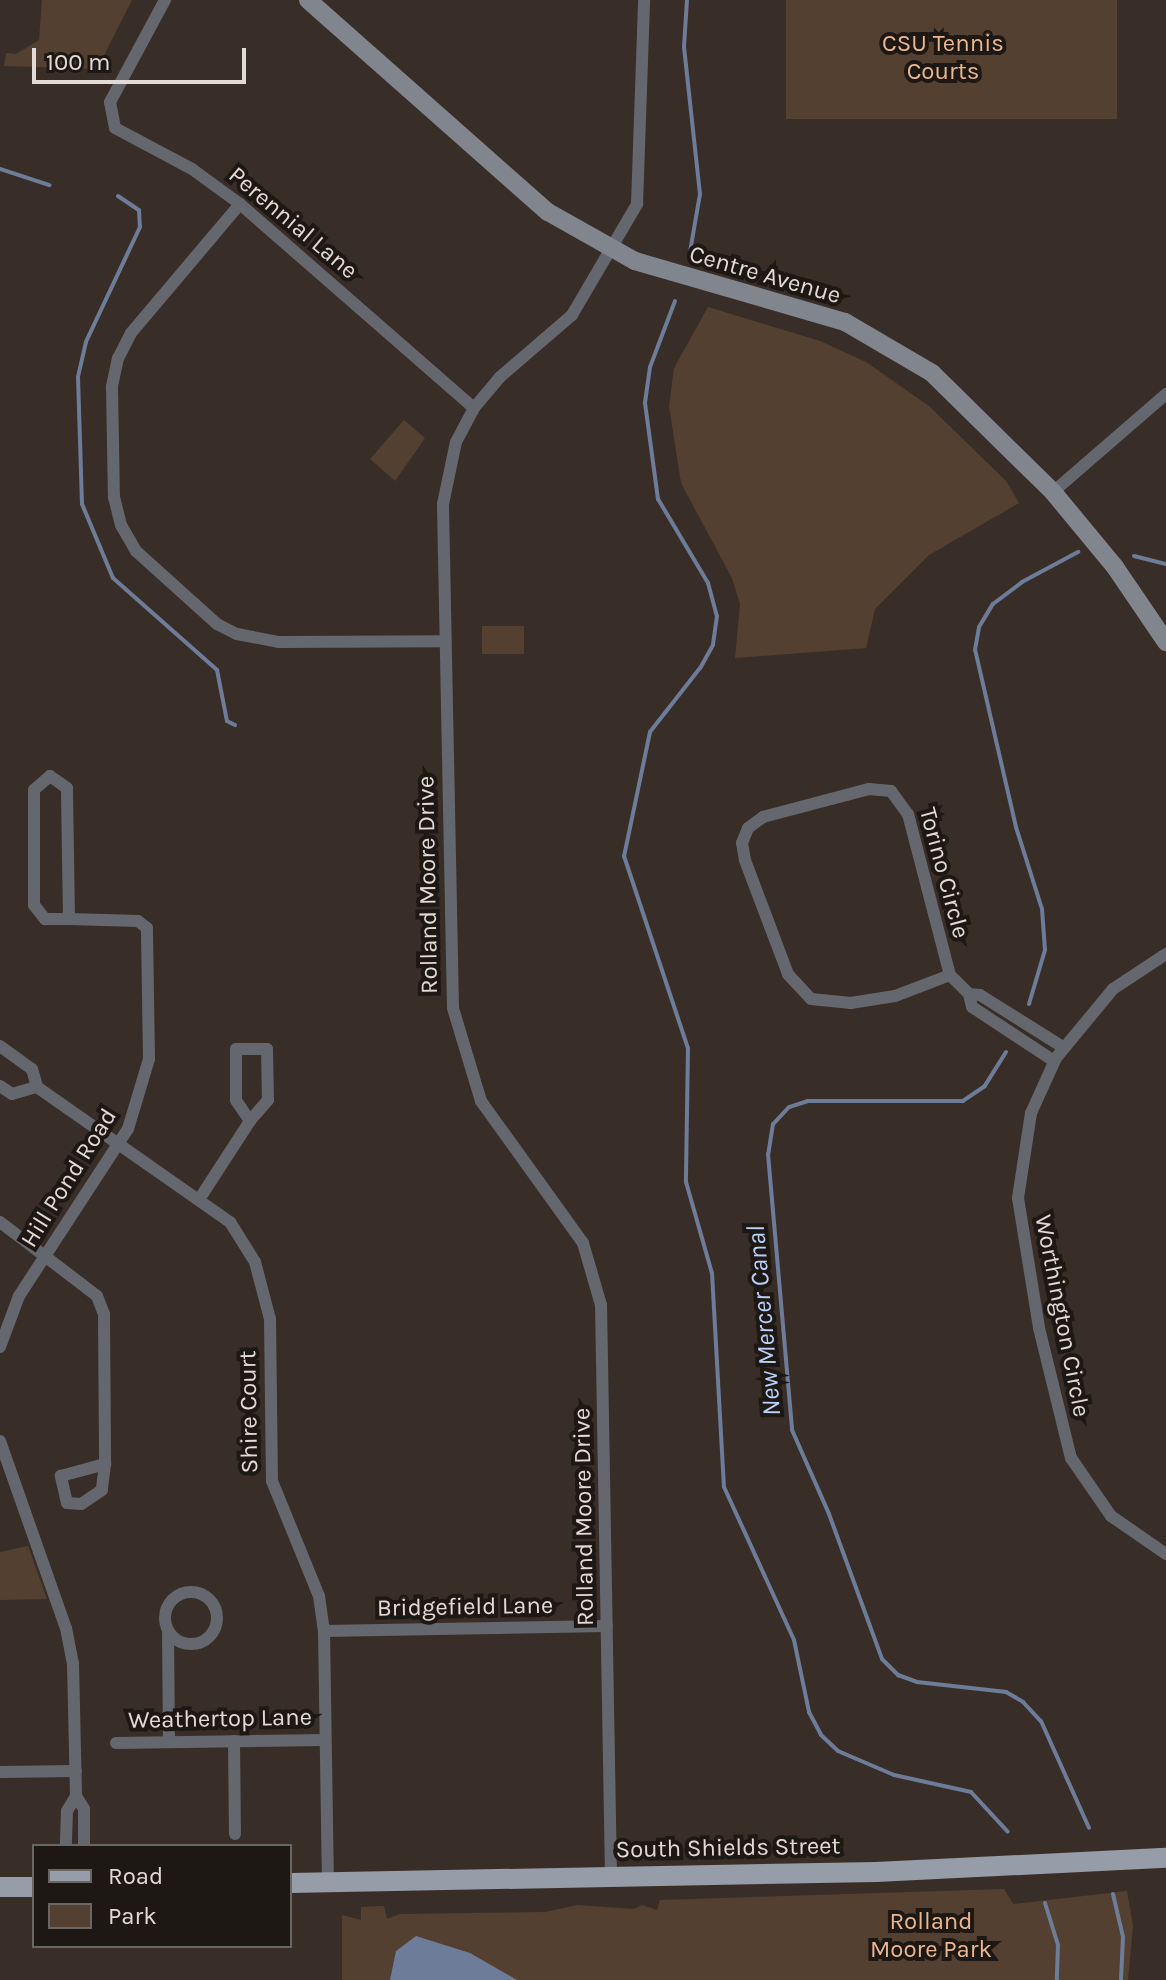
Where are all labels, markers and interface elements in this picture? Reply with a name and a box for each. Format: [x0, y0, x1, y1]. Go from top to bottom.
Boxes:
park label: CSU Tennis Courts [882, 30, 1004, 86]
scale bar [36, 32, 250, 82]
text: 100 m [46, 48, 111, 76]
street label: Perennial Lane [223, 161, 363, 285]
street label: Centre Avenue [686, 240, 844, 310]
street label: Rolland Moore Drive [412, 776, 444, 994]
street label: Torino Circle [913, 804, 975, 942]
street label: Hill Pond Road [15, 1103, 123, 1253]
street label: Worthington Circle [1028, 1212, 1096, 1420]
water label: New Mercer Canal [740, 1224, 788, 1418]
street label: Shire Court [234, 1350, 264, 1474]
street label: Rolland Moore Drive [568, 1408, 600, 1626]
street label: Bridgefield Lane [377, 1591, 553, 1623]
street label: Weathertop Lane [128, 1703, 312, 1735]
street label: South Shields Street [615, 1832, 841, 1864]
legend [32, 1844, 292, 1948]
text: Road [108, 1862, 163, 1890]
text: Park [108, 1902, 157, 1930]
park label: Rolland Moore Park [870, 1908, 992, 1964]

